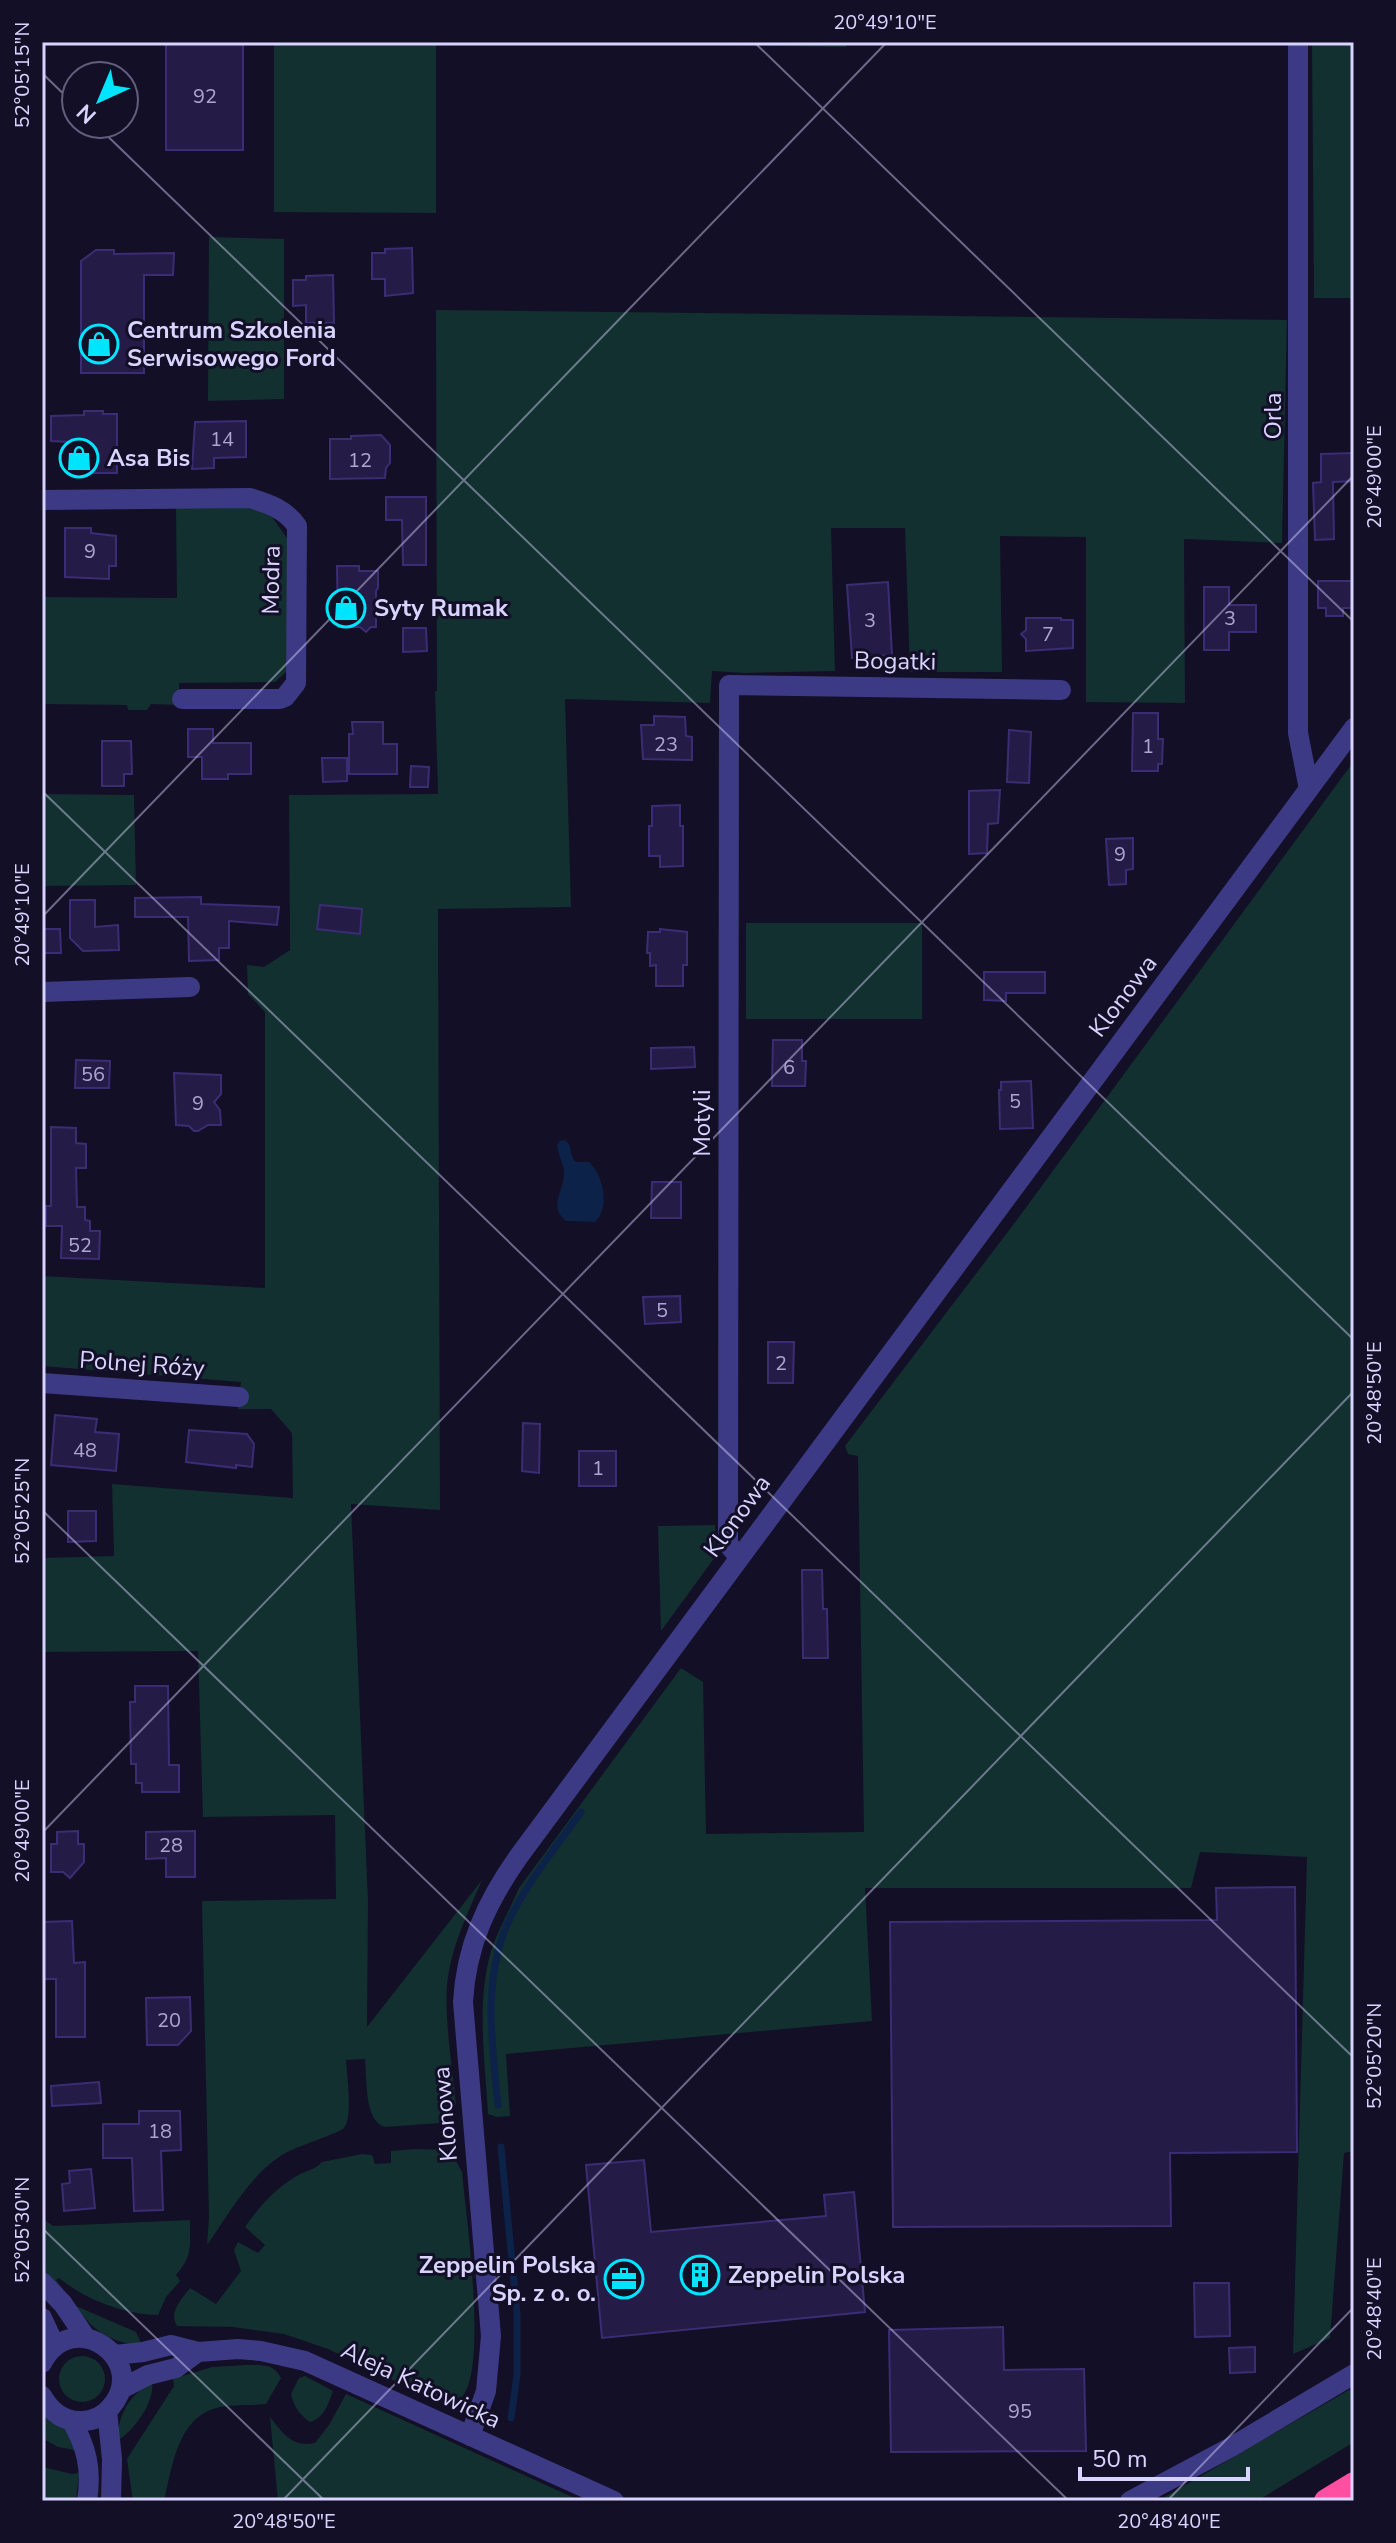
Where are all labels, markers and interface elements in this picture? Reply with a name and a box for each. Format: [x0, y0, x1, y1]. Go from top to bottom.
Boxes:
text: 20°49'10"E [833, 9, 937, 36]
text: 52°05'15"N [9, 22, 36, 128]
north arrow [60, 60, 140, 140]
house number: 92 [193, 83, 217, 110]
text: N [70, 97, 103, 130]
place label: Centrum Szkolenia Serwisowego Ford [127, 314, 336, 374]
shop icon: Centrum Szkolenia Serwisowego Ford [78, 323, 120, 365]
street label: Orla [1257, 393, 1289, 439]
text: 20°49'00"E [1361, 425, 1388, 529]
house number: 14 [210, 426, 234, 453]
shop icon: Asa Bis [58, 437, 100, 479]
place label: Asa Bis [107, 442, 190, 474]
house number: 12 [348, 447, 372, 474]
house number: 9 [84, 538, 96, 565]
street label: Modra [254, 545, 288, 615]
shop icon: Syty Rumak [325, 587, 367, 629]
place label: Syty Rumak [374, 592, 509, 624]
house number: 3 [1224, 605, 1236, 632]
house number: 3 [864, 607, 876, 634]
house number: 7 [1042, 621, 1054, 648]
street label: Bogatki [854, 644, 936, 678]
house number: 23 [654, 731, 678, 758]
house number: 1 [1142, 733, 1154, 760]
house number: 9 [1114, 841, 1126, 868]
text: 20°49'10"E [9, 863, 36, 967]
street label: Klonowa [1082, 949, 1164, 1043]
house number: 6 [783, 1054, 795, 1081]
house number: 56 [81, 1061, 105, 1088]
house number: 5 [1009, 1088, 1021, 1115]
street label: Motyli [686, 1089, 718, 1157]
house number: 9 [192, 1090, 204, 1117]
house number: 52 [68, 1232, 92, 1259]
house number: 5 [656, 1297, 668, 1324]
text: 20°48'50"E [1361, 1341, 1388, 1445]
street label: Polnej Róży [78, 1344, 206, 1384]
house number: 2 [775, 1350, 787, 1377]
house number: 48 [73, 1437, 97, 1464]
house number: 1 [592, 1455, 604, 1482]
text: 52°05'25"N [9, 1458, 36, 1564]
street label: Klonowa [696, 1468, 778, 1564]
text: 20°49'00"E [9, 1779, 36, 1883]
house number: 28 [159, 1832, 183, 1859]
text: 52°05'20"N [1361, 2003, 1388, 2109]
house number: 20 [157, 2007, 181, 2034]
street label: Klonowa [425, 2065, 465, 2163]
house number: 18 [148, 2118, 172, 2145]
text: 52°05'30"N [9, 2177, 36, 2283]
place label: Zeppelin Polska Sp. z o. o. [419, 2249, 596, 2309]
building icon: Zeppelin Polska [679, 2254, 721, 2296]
text: 20°48'40"E [1361, 2257, 1388, 2361]
office icon: Zeppelin Polska Sp. z o. o. [603, 2258, 645, 2300]
place label: Zeppelin Polska [728, 2259, 905, 2291]
street label: Aleja Katowicka [336, 2334, 506, 2436]
house number: 95 [1008, 2398, 1032, 2425]
scale bar [1080, 2431, 1248, 2481]
text: 50 m [1092, 2443, 1148, 2475]
text: 20°48'50"E [232, 2508, 336, 2535]
text: 20°48'40"E [1117, 2508, 1221, 2535]

